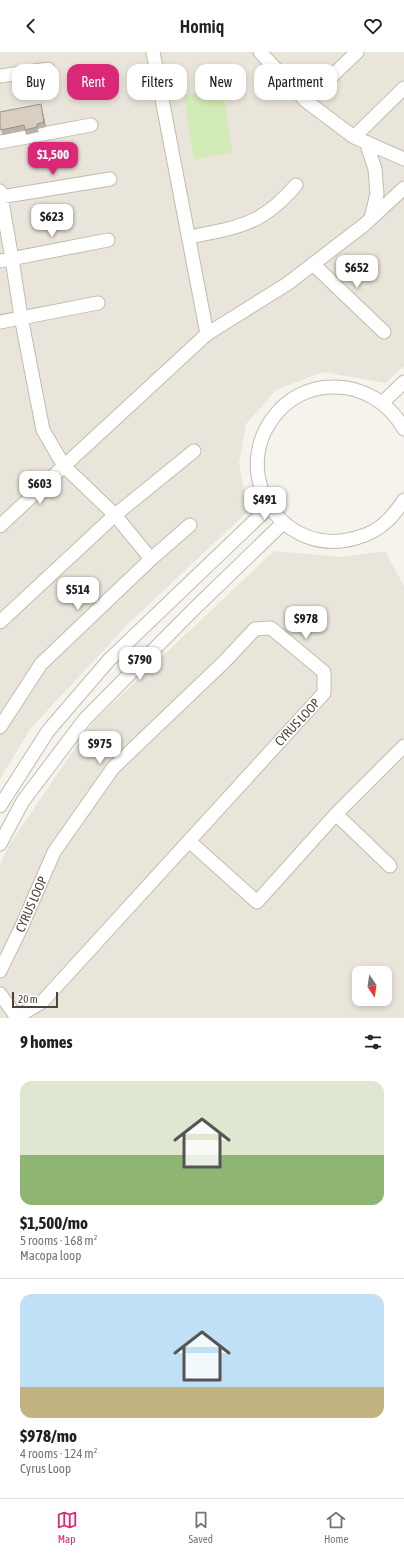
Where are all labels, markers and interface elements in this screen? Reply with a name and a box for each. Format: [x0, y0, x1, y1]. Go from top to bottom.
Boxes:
icon: back [20, 15, 42, 37]
icon: heart [362, 15, 384, 37]
text: Homiq [180, 16, 224, 37]
chip: Buy [12, 64, 59, 100]
chip: Rent [67, 64, 119, 100]
chip: Filters [127, 64, 187, 100]
chip: New [195, 64, 246, 100]
chip: Apartment [254, 64, 337, 100]
pin: $1,500 [20, 142, 86, 176]
text: $1,500 [37, 147, 69, 162]
pin: $623 [28, 204, 76, 238]
text: $623 [40, 209, 64, 224]
pin: $652 [333, 255, 381, 289]
text: $652 [345, 260, 369, 275]
pin: $603 [16, 471, 64, 505]
text: $603 [28, 476, 52, 491]
pin: $491 [241, 487, 289, 521]
text: $491 [253, 492, 277, 507]
pin: $514 [54, 577, 102, 611]
text: $514 [66, 582, 90, 597]
pin: $978 [282, 606, 330, 640]
text: $978 [294, 611, 318, 626]
pin: $790 [116, 647, 164, 681]
text: $790 [128, 652, 152, 667]
street label: CYRUS LOOP [272, 696, 323, 749]
pin: $975 [76, 731, 124, 765]
text: $975 [88, 736, 112, 751]
street label: CYRUS LOOP [13, 874, 50, 934]
north arrow [352, 966, 392, 1006]
map controls [352, 966, 392, 1006]
scale bar [12, 990, 58, 1009]
text: 20 m [18, 993, 38, 1005]
icon: filters [362, 1031, 384, 1053]
text: 9 homes [20, 1032, 73, 1052]
icon: home [166, 1107, 238, 1179]
text: $1,500/mo [20, 1213, 88, 1233]
text: 5 rooms · 168 m² [20, 1233, 97, 1248]
text: Macopa loop [20, 1248, 81, 1263]
icon: home [166, 1320, 238, 1392]
text: $978/mo [20, 1426, 77, 1446]
text: 4 rooms · 124 m² [20, 1446, 97, 1461]
text: Cyrus Loop [20, 1461, 71, 1476]
tab: Map [56, 1509, 78, 1545]
tab: Saved [189, 1509, 213, 1545]
tab: Home [324, 1509, 348, 1545]

